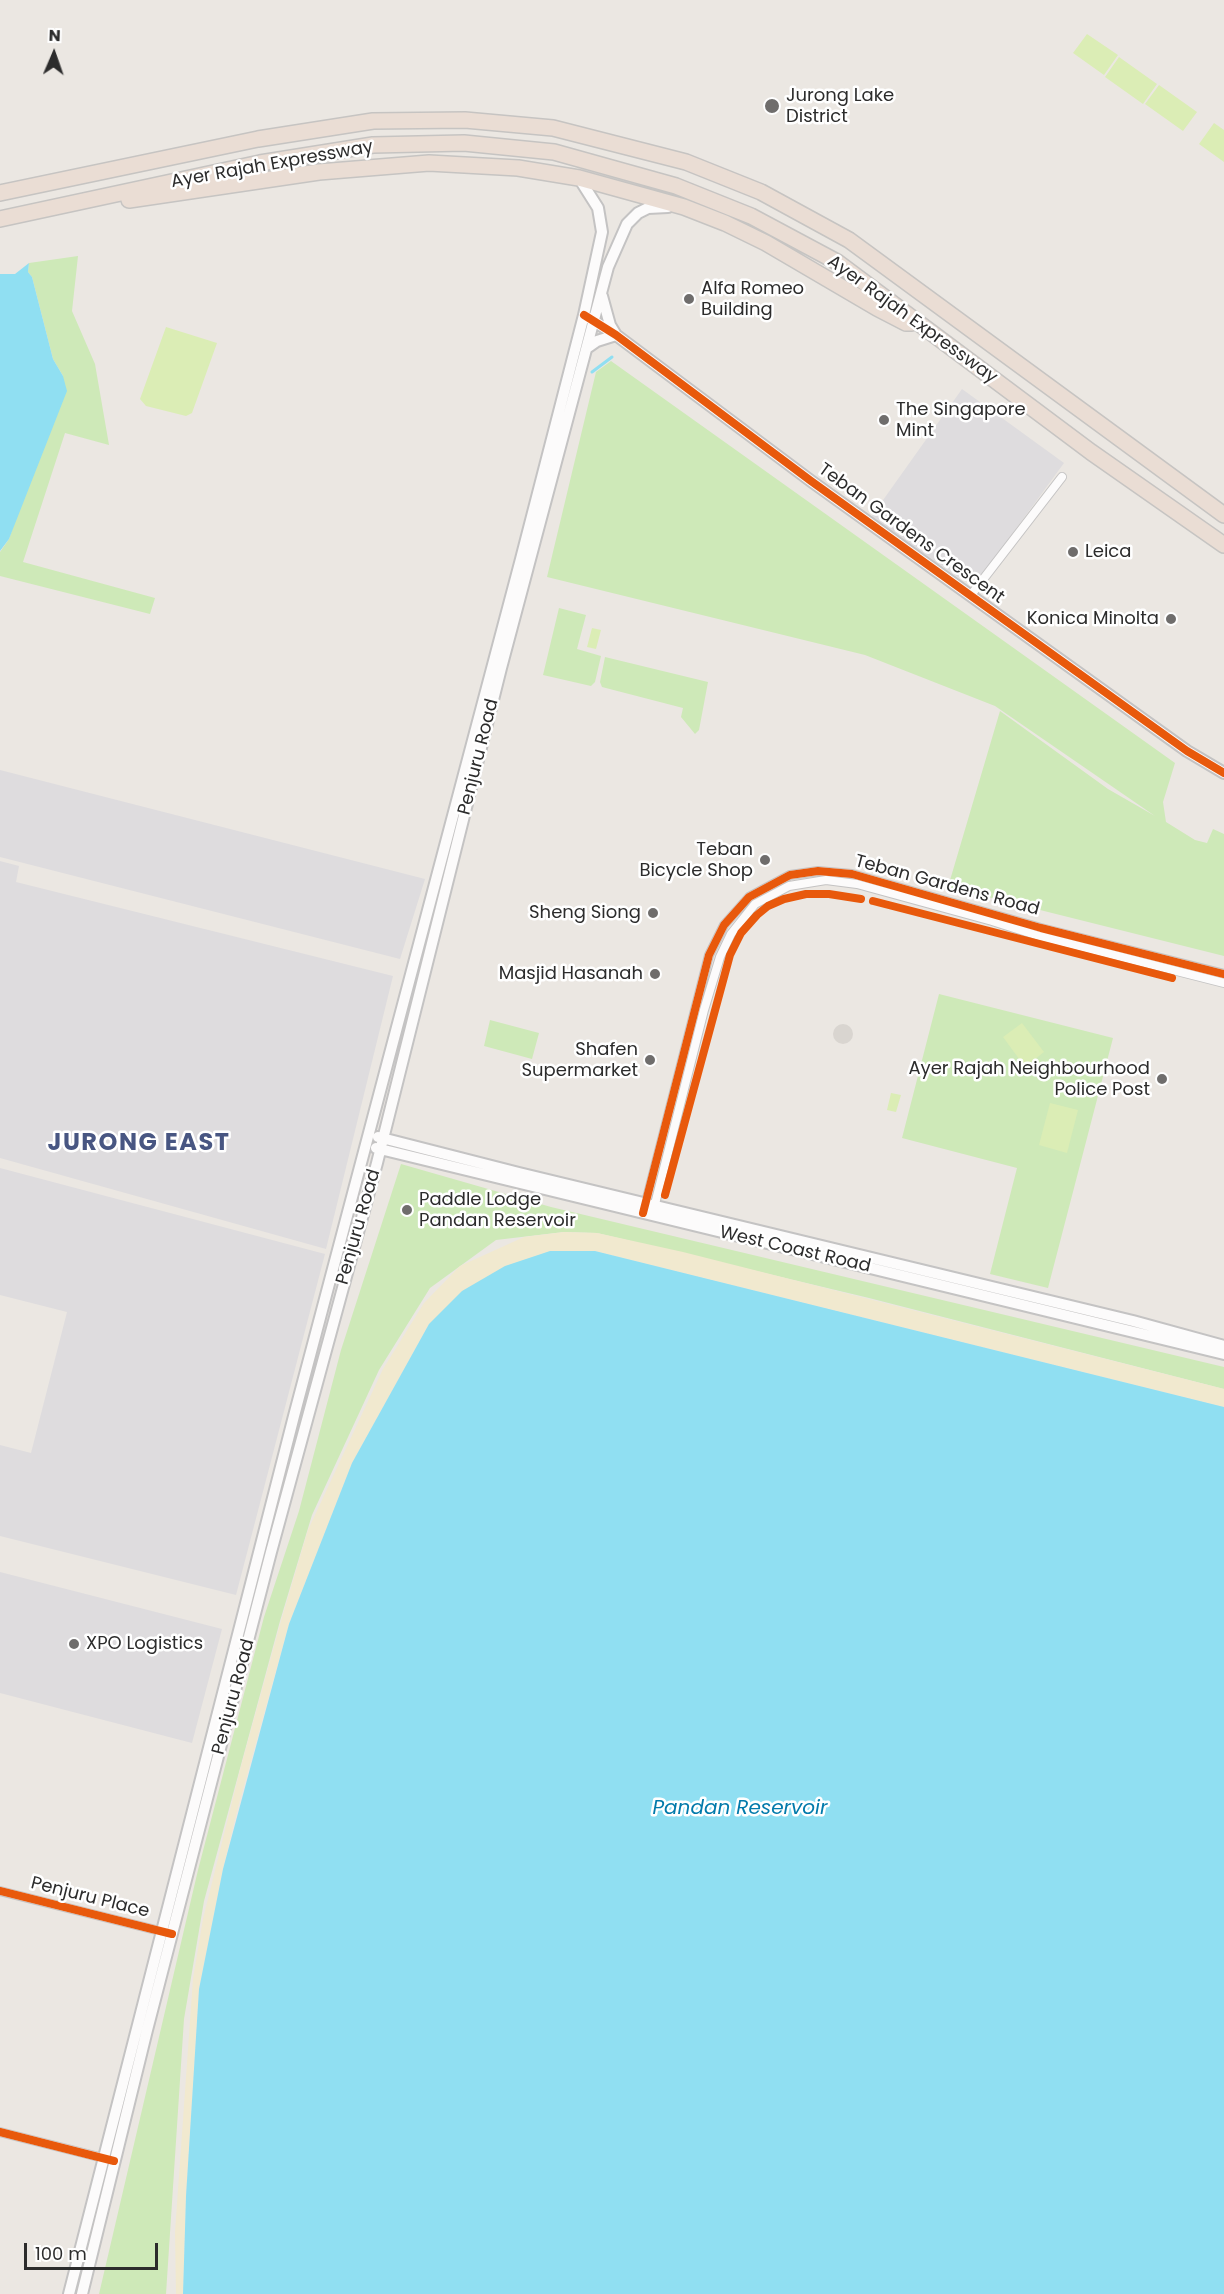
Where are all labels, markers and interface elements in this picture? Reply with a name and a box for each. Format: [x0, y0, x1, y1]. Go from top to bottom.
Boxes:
north arrow [24, 24, 84, 84]
text: N [48, 24, 61, 47]
place label: Jurong Lake District [786, 85, 894, 128]
marker: Jurong Lake District [763, 97, 781, 115]
street label: Ayer Rajah Expressway [169, 137, 375, 193]
street label: Ayer Rajah Expressway [823, 251, 1001, 389]
place label: Alfa Romeo Building [701, 278, 804, 320]
marker: Alfa Romeo Building [682, 292, 696, 306]
place label: The Singapore Mint [896, 399, 1026, 442]
marker: The Singapore Mint [877, 413, 891, 427]
street label: Teban Gardens Crescent [814, 459, 1008, 609]
place label: Leica [1085, 541, 1131, 563]
marker: Leica [1066, 545, 1080, 559]
place label: Konica Minolta [1027, 608, 1159, 630]
marker: Konica Minolta [1164, 612, 1178, 626]
street label: Penjuru Road [454, 697, 504, 817]
place label: Teban Bicycle Shop [639, 839, 753, 882]
street label: Teban Gardens Road [852, 851, 1042, 921]
marker: Teban Bicycle Shop [758, 853, 772, 867]
place label: Sheng Siong [529, 902, 641, 924]
marker: Sheng Siong [646, 906, 660, 920]
place label: Masjid Hasanah [499, 963, 643, 985]
marker: Masjid Hasanah [648, 967, 662, 981]
place label: Shafen Supermarket [521, 1039, 638, 1082]
marker: Shafen Supermarket [643, 1053, 657, 1067]
place label: Ayer Rajah Neighbourhood Police Post [908, 1058, 1150, 1100]
marker: Ayer Rajah Neighbourhood Police Post [1155, 1072, 1169, 1086]
district label: JURONG EAST [48, 1130, 230, 1158]
street label: Penjuru Road [332, 1167, 386, 1287]
place label: Paddle Lodge Pandan Reservoir [419, 1189, 576, 1232]
marker: Paddle Lodge Pandan Reservoir [400, 1203, 414, 1217]
street label: West Coast Road [717, 1222, 873, 1278]
place label: XPO Logistics [86, 1633, 203, 1655]
marker: XPO Logistics [67, 1637, 81, 1651]
street label: Penjuru Road [208, 1637, 260, 1757]
water label: Pandan Reservoir [653, 1797, 827, 1821]
street label: Penjuru Place [29, 1873, 151, 1923]
scale bar [27, 2231, 160, 2269]
text: 100 m [35, 2241, 87, 2266]

